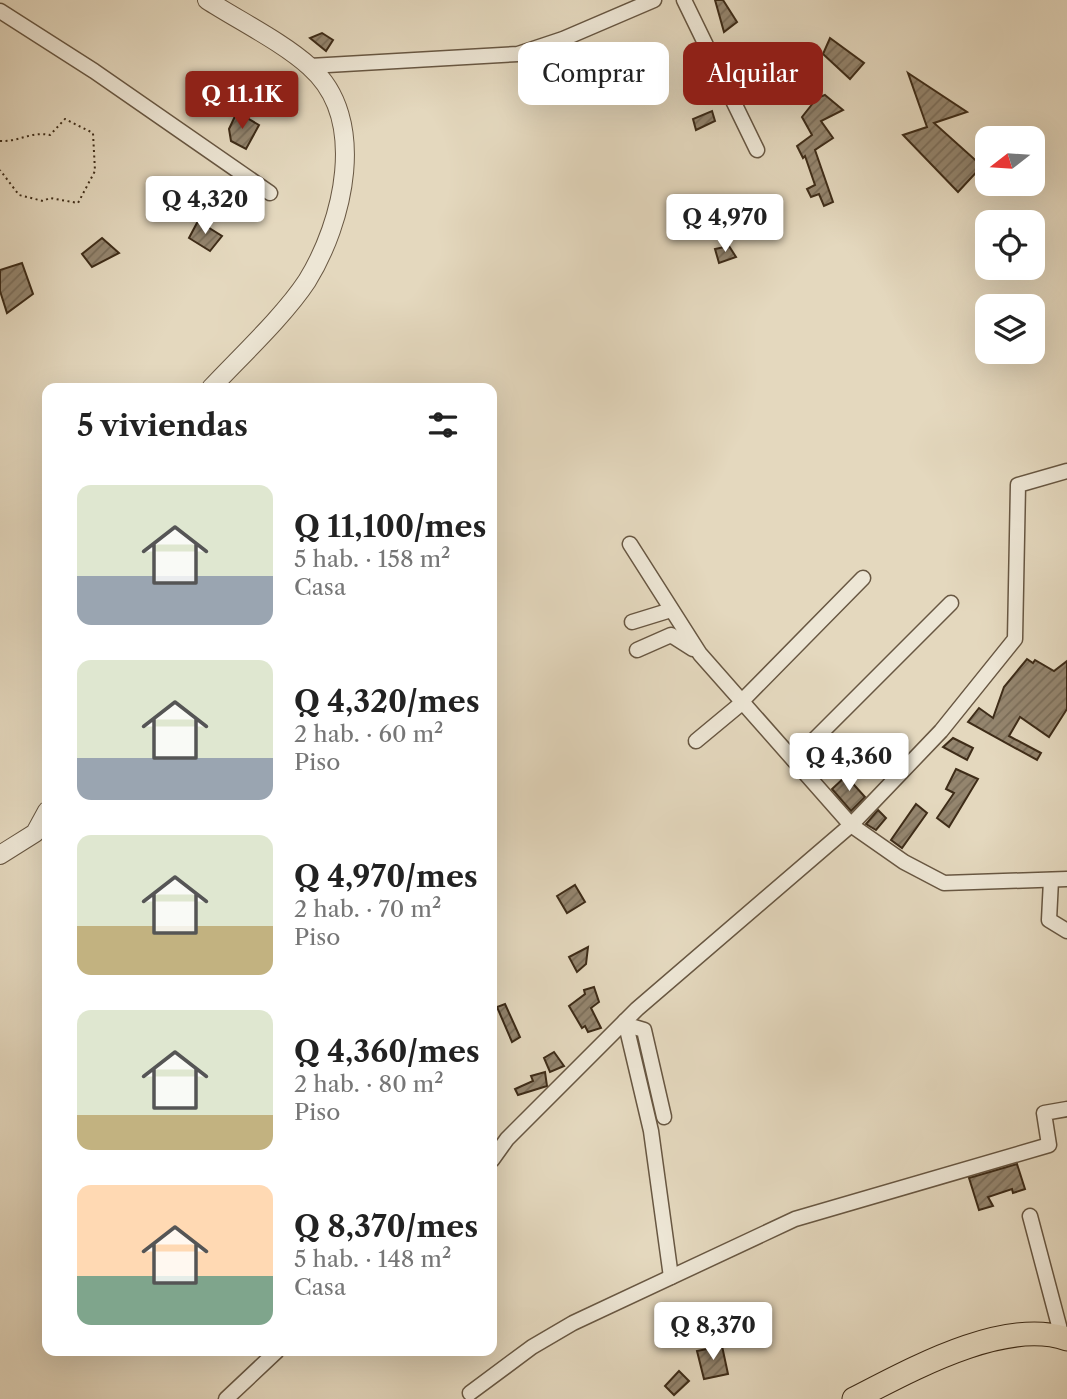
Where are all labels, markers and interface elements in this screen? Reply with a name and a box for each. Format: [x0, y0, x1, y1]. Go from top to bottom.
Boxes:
chip: Comprar [518, 42, 669, 105]
chip: Alquilar [683, 42, 823, 105]
pin: Q 11.1K [177, 72, 307, 131]
text: Q 11.1K [201, 80, 283, 108]
north arrow [975, 126, 1045, 196]
map controls [975, 126, 1045, 364]
pin: Q 4,320 [140, 176, 270, 236]
text: Q 4,320 [162, 185, 248, 213]
pin: Q 4,970 [660, 194, 790, 254]
text: Q 4,970 [682, 203, 768, 231]
button: locate [975, 210, 1045, 280]
button: layers [975, 294, 1045, 364]
icon: filters [424, 406, 462, 444]
text: 5 viviendas [77, 407, 248, 444]
text: Q 11,100/mes [294, 508, 486, 545]
icon: home [133, 513, 217, 597]
text: 5 hab. · 158 m² [294, 545, 451, 573]
text: Casa [294, 573, 346, 601]
text: Q 4,320/mes [294, 683, 480, 720]
icon: home [133, 688, 217, 772]
text: 2 hab. · 60 m² [294, 720, 444, 748]
pin: Q 4,360 [784, 734, 914, 793]
text: Q 4,360 [806, 742, 892, 770]
text: Piso [294, 748, 340, 776]
text: Q 4,970/mes [294, 858, 478, 895]
icon: home [133, 863, 217, 947]
text: 2 hab. · 70 m² [294, 895, 441, 923]
text: Piso [294, 923, 340, 951]
text: Q 4,360/mes [294, 1033, 480, 1070]
icon: home [133, 1038, 217, 1122]
text: 2 hab. · 80 m² [294, 1070, 444, 1098]
text: Piso [294, 1098, 340, 1126]
text: Q 8,370/mes [294, 1208, 478, 1245]
icon: home [133, 1213, 217, 1297]
text: 5 hab. · 148 m² [294, 1245, 451, 1273]
text: Casa [294, 1273, 346, 1301]
pin: Q 8,370 [648, 1302, 778, 1362]
text: Q 8,370 [670, 1311, 756, 1339]

